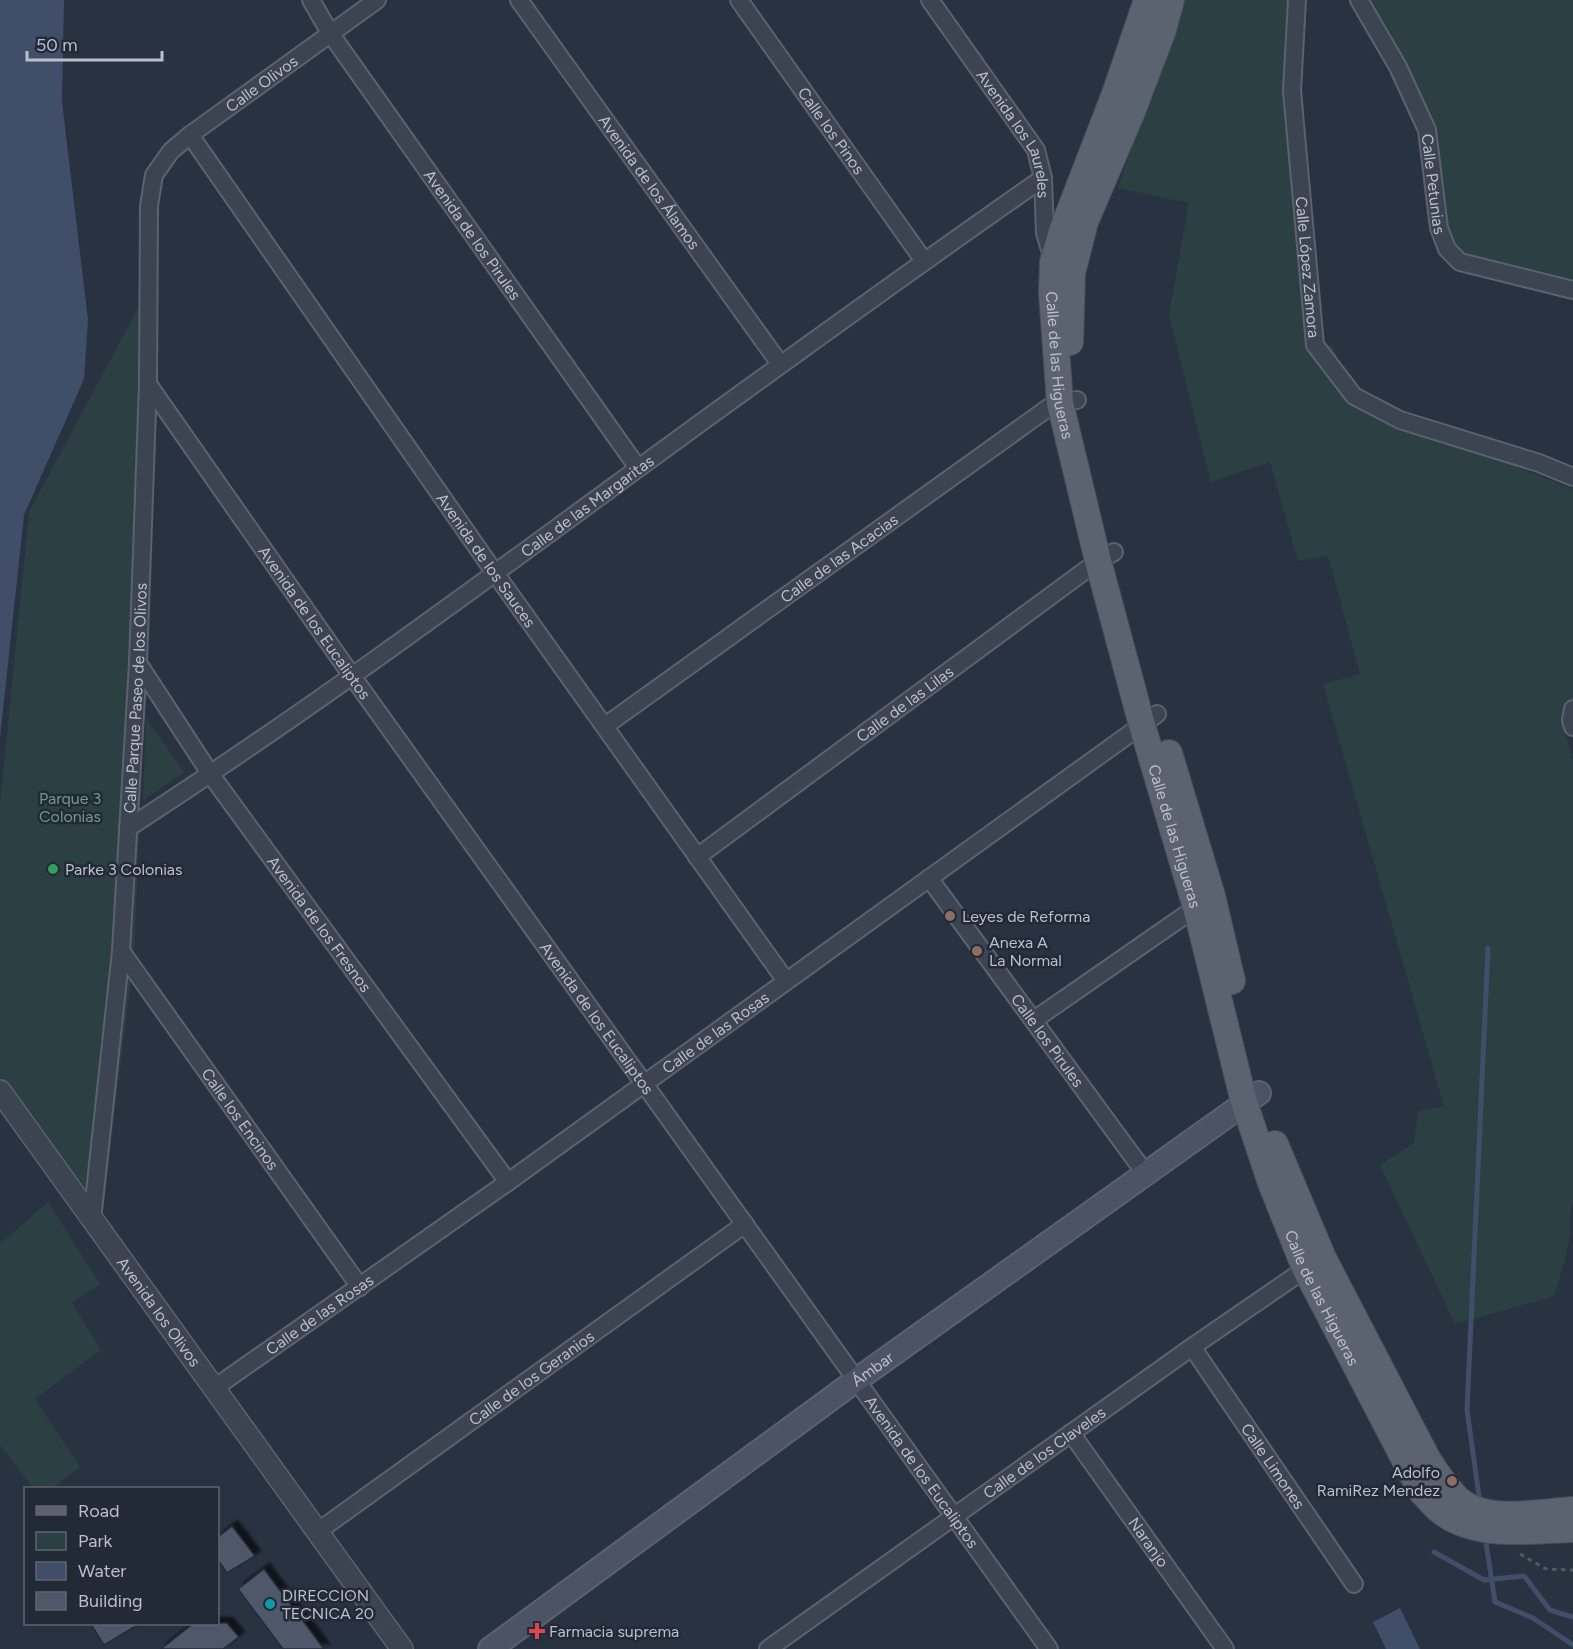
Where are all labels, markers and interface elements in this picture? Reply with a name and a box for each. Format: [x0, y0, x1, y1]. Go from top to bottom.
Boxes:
scale bar [27, 24, 162, 62]
text: 50 m [36, 34, 78, 56]
street label: Calle Olivos [222, 52, 301, 116]
street label: Avenida los Laureles [972, 66, 1053, 198]
street label: Calle los Pinos [794, 84, 868, 178]
street label: Avenida de los Álamos [595, 111, 704, 253]
street label: Calle Petunias [1418, 133, 1449, 237]
street label: Avenida de los Pirules [420, 166, 525, 304]
street label: Calle López Zamora [1292, 196, 1323, 339]
street label: Calle de las Higueras [1042, 291, 1077, 441]
street label: Calle de las Margaritas [517, 451, 658, 561]
street label: Avenida de los Sauces [432, 489, 540, 631]
street label: Calle de las Acacias [777, 510, 902, 607]
street label: Avenida de los Eucaliptos [254, 542, 375, 703]
street label: Calle Parque Paseo de los Olivos [120, 582, 151, 814]
street label: Calle de las Lilas [853, 662, 957, 746]
street label: Calle de las Higueras [1144, 762, 1205, 910]
park label: Parque 3 Colonias [39, 789, 101, 826]
street label: Avenida de los Fresnos [263, 852, 375, 996]
place label: Parke 3 Colonias [65, 860, 182, 879]
marker: Parke 3 Colonias [46, 862, 60, 876]
place label: Leyes de Reforma [962, 907, 1090, 926]
marker: Leyes de Reforma [943, 909, 957, 923]
place label: Anexa A La Normal [989, 933, 1062, 970]
street label: Avenida de los Eucaliptos [536, 939, 658, 1098]
marker: Anexa A La Normal [970, 944, 984, 958]
street label: Calle de las Rosas [659, 988, 773, 1078]
street label: Calle los Pirules [1007, 990, 1088, 1091]
street label: Calle los Encinos [197, 1065, 283, 1174]
street label: Calle de las Higueras [1281, 1228, 1363, 1369]
street label: Avenida los Olivos [113, 1253, 204, 1370]
street label: Calle de las Rosas [262, 1270, 377, 1359]
street label: Calle de los Geranios [465, 1327, 598, 1430]
street label: Ámbar [848, 1347, 898, 1391]
street label: Avenida de los Eucaliptos [861, 1392, 983, 1552]
street label: Calle de los Claveles [980, 1403, 1109, 1503]
street label: Calle Limones [1237, 1420, 1309, 1513]
place label: Adolfo RamiRez Mendez [1317, 1463, 1440, 1500]
marker: Adolfo RamiRez Mendez [1445, 1474, 1459, 1488]
legend [24, 1487, 219, 1625]
text: Road [78, 1500, 119, 1522]
street label: Naranjo [1124, 1514, 1173, 1571]
text: Park [78, 1530, 113, 1552]
text: Water [78, 1560, 126, 1582]
place label: DIRECCION TECNICA 20 [282, 1586, 374, 1623]
text: Building [78, 1590, 143, 1612]
marker: DIRECCION TECNICA 20 [263, 1597, 277, 1611]
place label: Farmacia suprema [549, 1622, 679, 1641]
marker: Farmacia suprema [530, 1624, 544, 1638]

